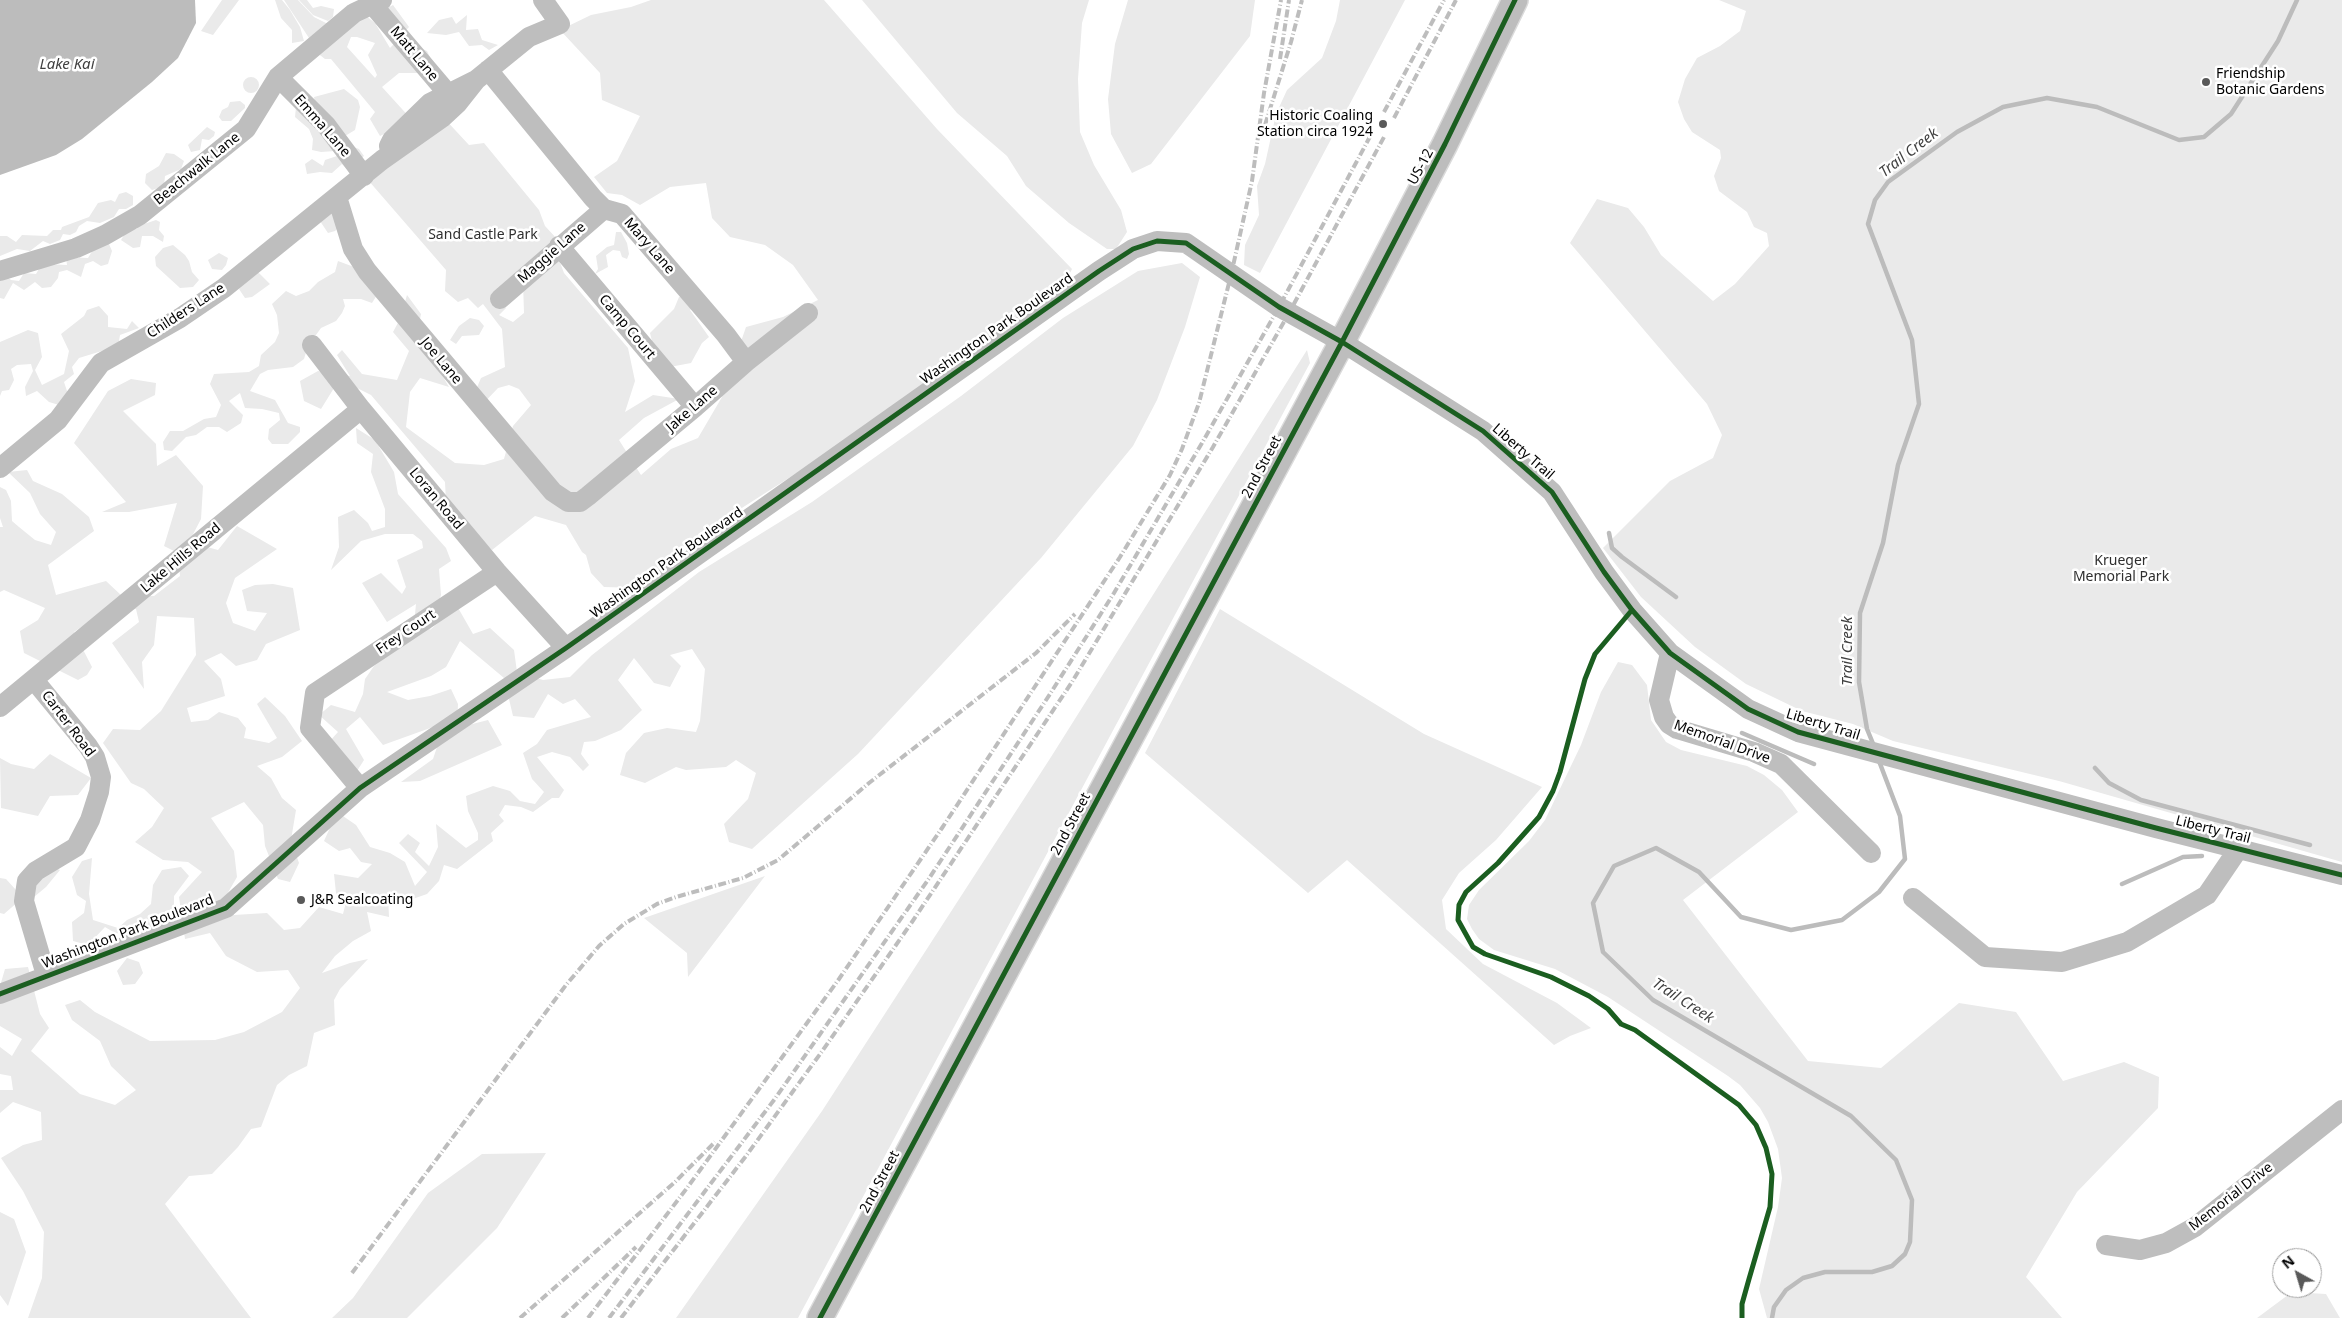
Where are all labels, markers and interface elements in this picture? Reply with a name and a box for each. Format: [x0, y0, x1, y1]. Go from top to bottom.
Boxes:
street label: Matt Lane [386, 23, 442, 85]
water label: Lake Kai [39, 56, 95, 74]
place label: Friendship Botanic Gardens [2216, 66, 2325, 98]
marker: Friendship Botanic Gardens [2200, 76, 2212, 88]
street label: Emma Lane [290, 91, 354, 161]
place label: Historic Coaling Station circa 1924 [1257, 108, 1373, 140]
marker: Historic Coaling Station circa 1924 [1377, 118, 1389, 130]
water label: Trail Creek [1876, 125, 1942, 181]
street label: Beachwalk Lane [151, 129, 243, 209]
street label: US-12 [1405, 146, 1437, 188]
street label: Mary Lane [620, 215, 678, 277]
street label: Maggie Lane [515, 219, 589, 287]
park label: Sand Castle Park [428, 227, 538, 243]
street label: Washington Park Boulevard [917, 270, 1077, 388]
street label: Childers Lane [144, 280, 228, 342]
street label: Camp Court [595, 291, 659, 363]
street label: Joe Lane [417, 334, 465, 388]
street label: Jake Lane [663, 382, 721, 436]
street label: Liberty Trail [1489, 420, 1557, 484]
street label: 2nd Street [1239, 433, 1285, 501]
street label: Loran Road [405, 465, 467, 533]
street label: Washington Park Boulevard [587, 504, 747, 622]
street label: Lake Hills Road [138, 520, 224, 596]
park label: Krueger Memorial Park [2073, 553, 2169, 586]
street label: Frey Court [373, 606, 439, 658]
water label: Trail Creek [1839, 616, 1857, 686]
street label: Carter Road [38, 688, 98, 760]
street label: Liberty Trail [1784, 706, 1862, 744]
street label: Memorial Drive [1672, 717, 1772, 767]
street label: 2nd Street [1048, 790, 1094, 858]
street label: Liberty Trail [2174, 813, 2252, 847]
street label: Washington Park Boulevard [40, 891, 216, 973]
place label: J&R Sealcoating [311, 892, 413, 908]
marker: J&R Sealcoating [295, 894, 307, 906]
water label: Trail Creek [1649, 975, 1717, 1027]
street label: 2nd Street [857, 1148, 903, 1216]
street label: Memorial Drive [2186, 1159, 2276, 1235]
north arrow [2272, 1248, 2322, 1298]
text: N [2277, 1251, 2298, 1273]

